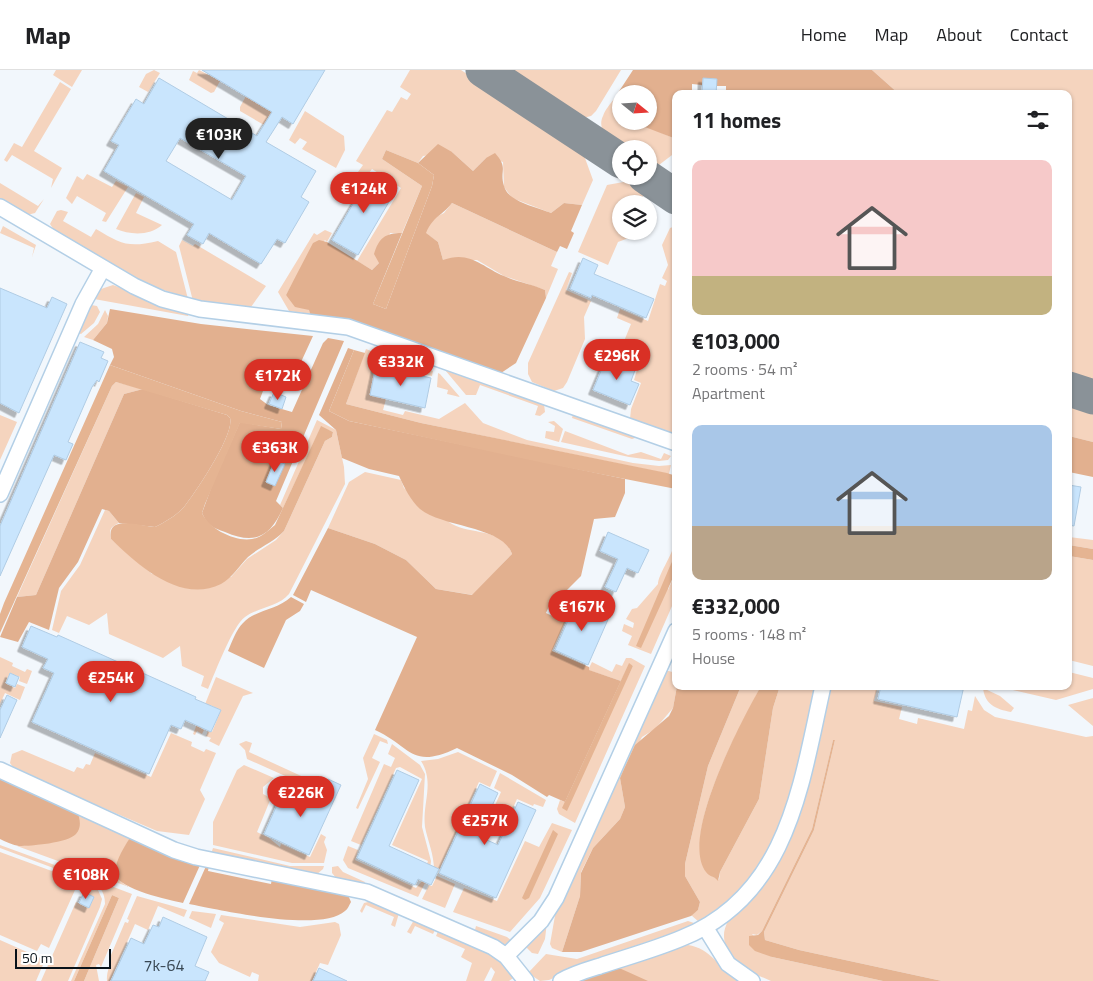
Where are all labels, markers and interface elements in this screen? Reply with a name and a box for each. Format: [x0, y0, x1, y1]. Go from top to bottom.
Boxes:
text: Map [25, 17, 71, 53]
text: Home [801, 21, 847, 48]
text: Map [875, 21, 908, 48]
text: About [936, 21, 982, 48]
text: Contact [1010, 21, 1068, 48]
north arrow [612, 85, 658, 130]
map controls [612, 85, 657, 240]
text: 11 homes [692, 104, 781, 136]
icon: filters [1024, 106, 1052, 134]
pin: €103K [184, 118, 254, 160]
text: €103K [196, 122, 242, 146]
button: locate [612, 140, 657, 185]
pin: €124K [329, 172, 399, 214]
text: €124K [341, 176, 387, 200]
icon: home [827, 193, 917, 283]
button: layers [612, 195, 657, 240]
text: €103,000 [692, 325, 780, 357]
pin: €296K [582, 338, 652, 381]
text: €296K [594, 343, 640, 367]
pin: €332K [366, 344, 436, 387]
text: €332K [378, 349, 424, 373]
text: 2 rooms · 54 m² [692, 357, 797, 381]
pin: €172K [243, 358, 313, 401]
text: €172K [255, 363, 301, 387]
text: Apartment [692, 381, 765, 405]
pin: €363K [240, 430, 310, 473]
text: €363K [252, 435, 298, 459]
icon: home [827, 458, 917, 548]
pin: €167K [547, 590, 617, 632]
text: €332,000 [692, 590, 780, 622]
text: €167K [559, 594, 605, 618]
text: 5 rooms · 148 m² [692, 622, 806, 646]
text: House [692, 646, 735, 670]
pin: €254K [76, 660, 146, 703]
text: €254K [88, 665, 134, 689]
pin: €226K [266, 776, 336, 818]
text: €226K [278, 780, 324, 804]
pin: €257K [450, 804, 520, 846]
text: €257K [462, 808, 508, 832]
pin: €108K [51, 858, 121, 900]
text: €108K [63, 862, 109, 886]
scale bar [15, 946, 111, 969]
text: 50 m [22, 947, 52, 968]
house number: 7k-64 [144, 953, 185, 977]

